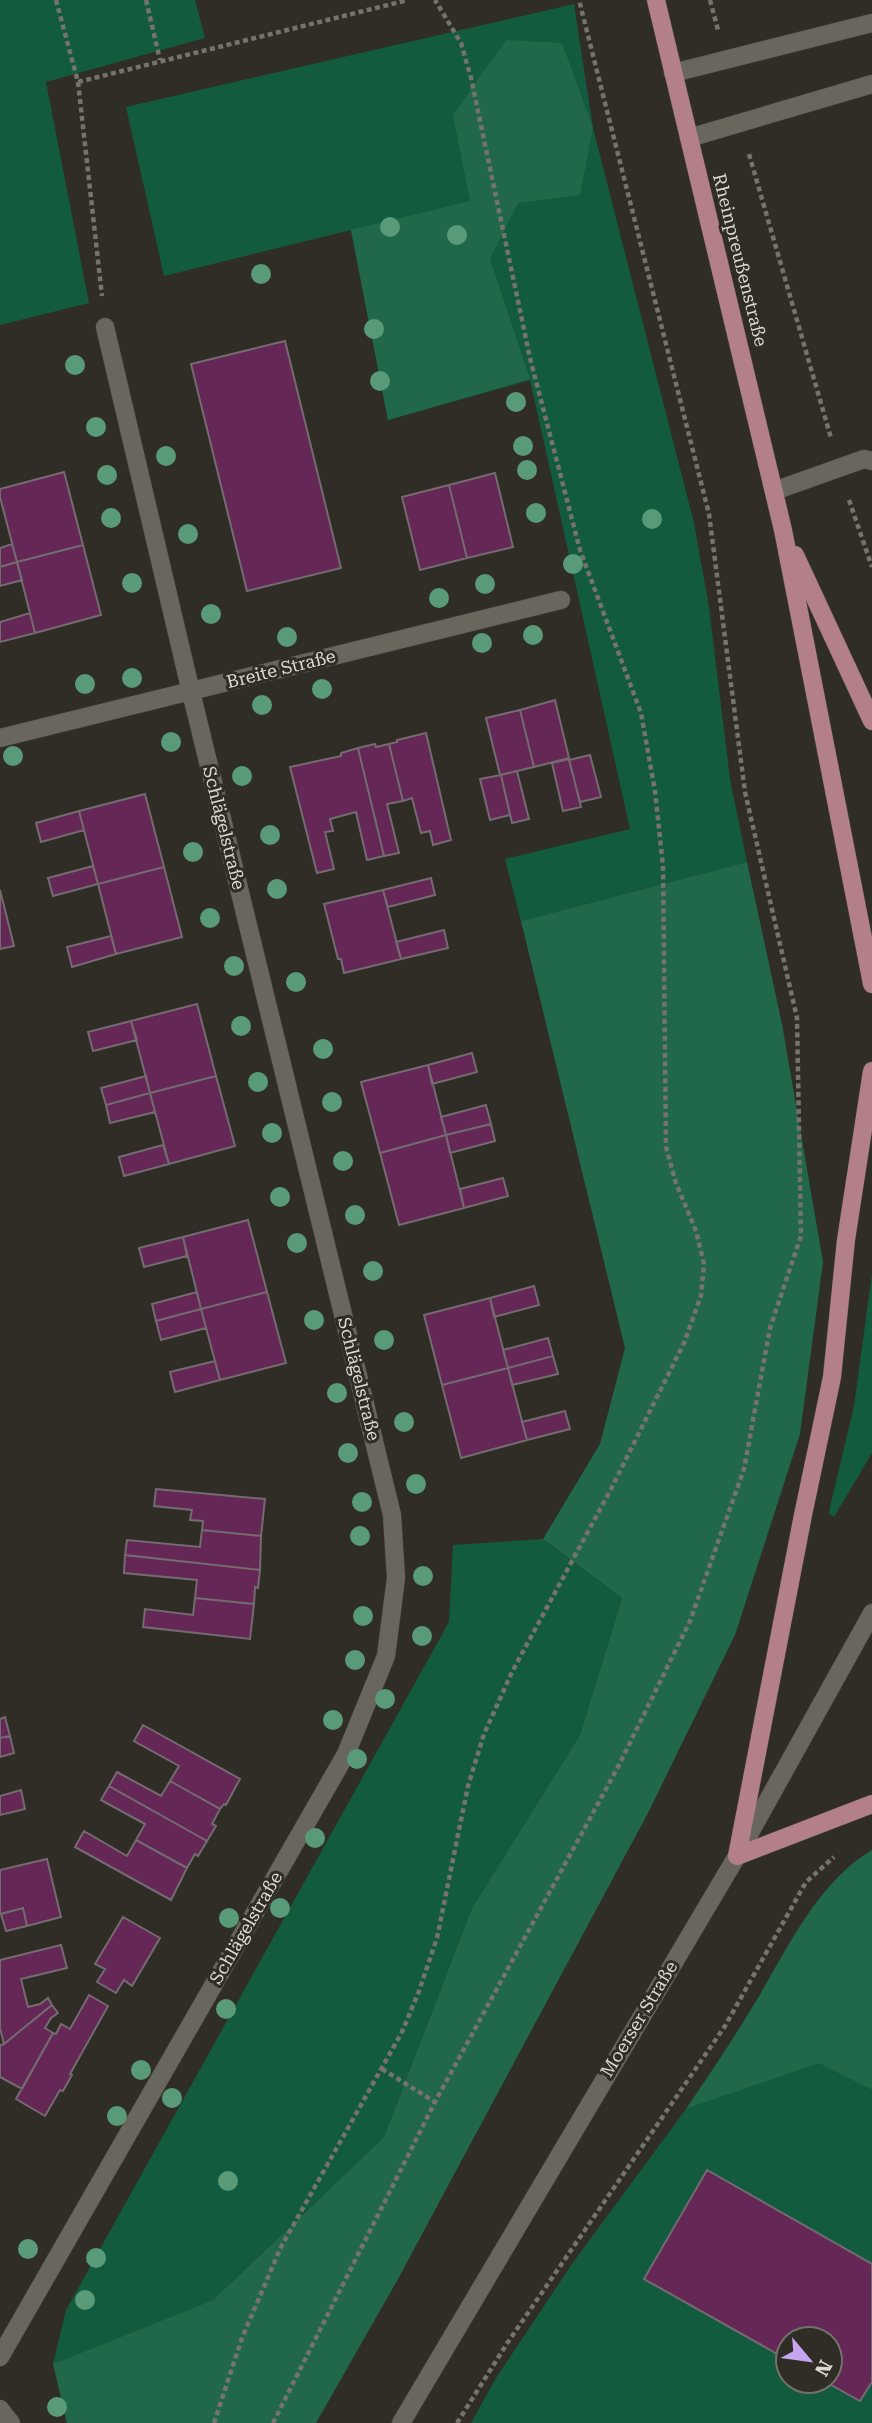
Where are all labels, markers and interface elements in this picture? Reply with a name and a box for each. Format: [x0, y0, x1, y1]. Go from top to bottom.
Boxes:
street label: Rheinpreußenstraße [709, 171, 772, 349]
street label: Breite Straße [224, 645, 338, 692]
street label: Schlägelstraße [199, 764, 250, 892]
street label: Schlägelstraße [334, 1315, 385, 1443]
street label: Schlägelstraße [205, 1868, 286, 1988]
street label: Moerser Straße [596, 1957, 682, 2081]
north arrow [774, 2325, 844, 2395]
text: N [810, 2356, 837, 2380]

